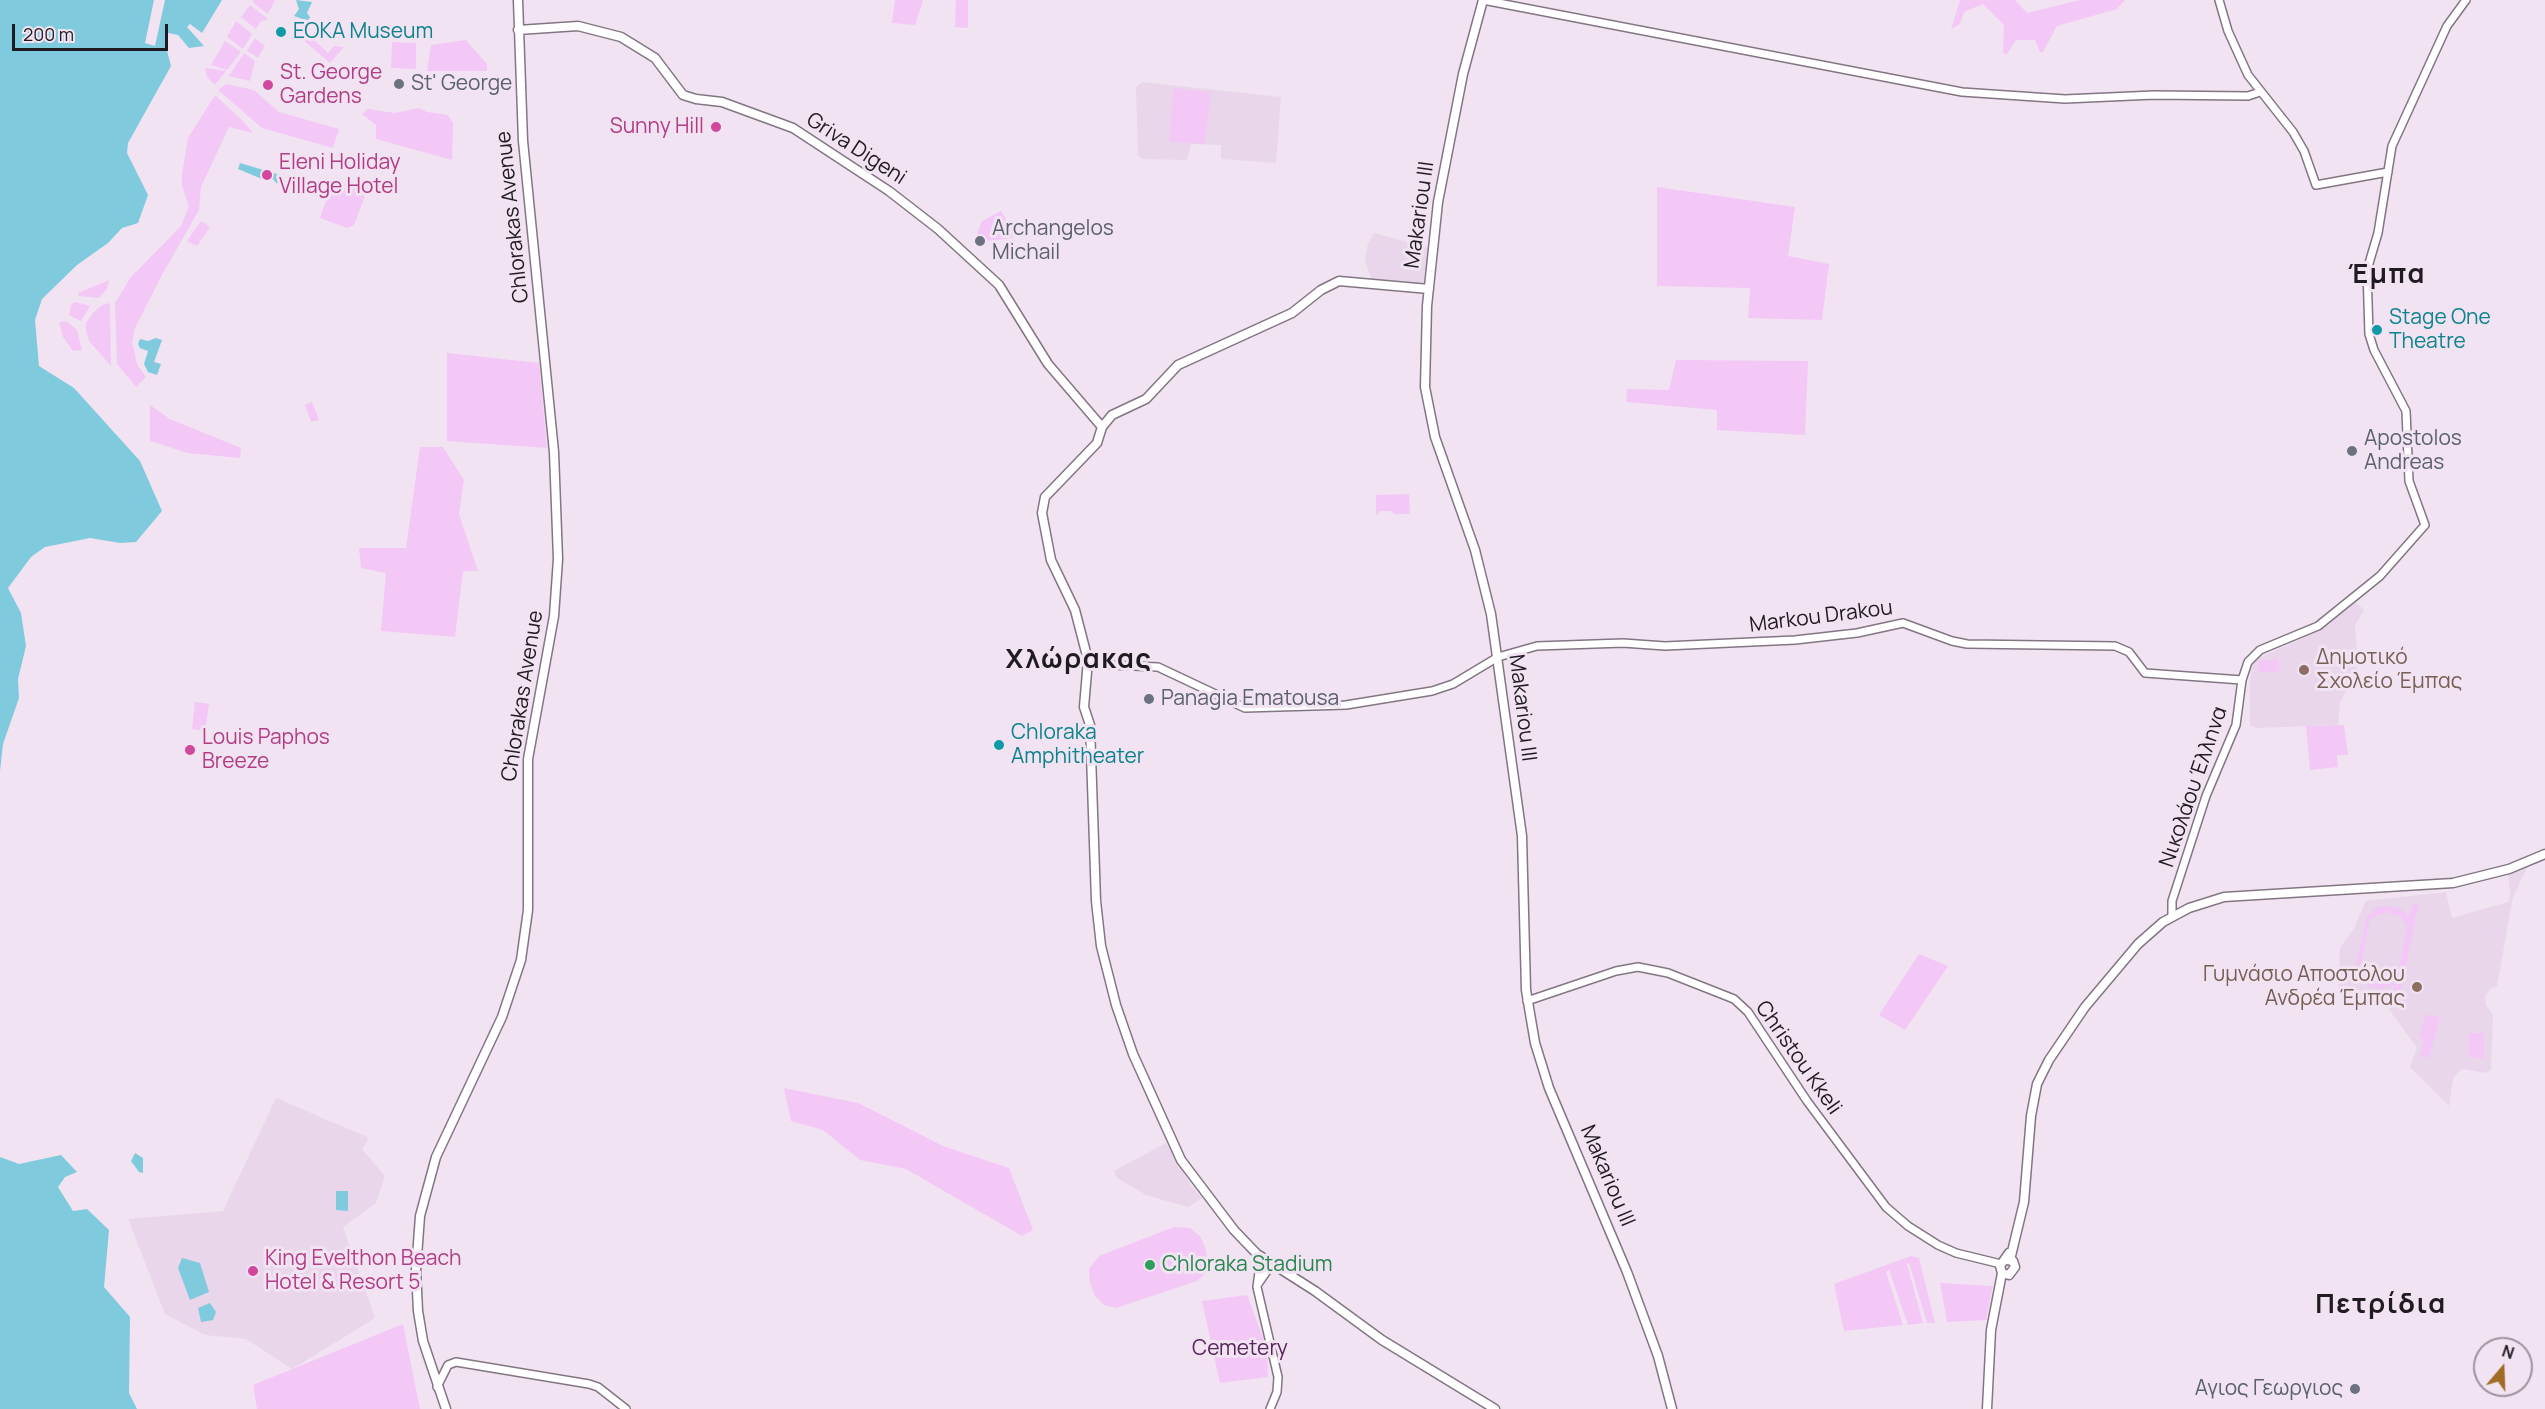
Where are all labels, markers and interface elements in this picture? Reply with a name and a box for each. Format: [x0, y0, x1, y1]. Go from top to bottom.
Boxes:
scale bar [15, 12, 171, 50]
place label: EOKA Museum [293, 19, 433, 45]
text: 200 m [23, 22, 74, 46]
marker: EOKA Museum [274, 25, 288, 39]
place label: St. George Gardens [280, 60, 382, 110]
place label: St' George [411, 71, 512, 97]
marker: St' George [392, 77, 406, 91]
marker: St. George Gardens [261, 78, 275, 92]
street label: Griva Digeni [801, 107, 911, 191]
place label: Sunny Hill [610, 114, 704, 140]
marker: Sunny Hill [709, 120, 723, 134]
street label: Chlorakas Avenue [491, 130, 535, 304]
place label: Eleni Holiday Village Hotel [279, 150, 401, 200]
street label: Makariou III [1400, 160, 1440, 270]
marker: Eleni Holiday Village Hotel [260, 168, 274, 182]
place label: Archangelos Michail [992, 216, 1114, 266]
marker: Archangelos Michail [973, 234, 987, 248]
district label: Έμπα [2348, 259, 2426, 291]
place label: Stage One Theatre [2389, 305, 2491, 355]
marker: Stage One Theatre [2370, 323, 2384, 337]
place label: Apostolos Andreas [2364, 426, 2462, 476]
marker: Apostolos Andreas [2345, 444, 2359, 458]
street label: Markou Drakou [1748, 596, 1894, 638]
street label: Chlorakas Avenue [497, 609, 549, 783]
district label: Χλώρακας [1006, 644, 1152, 676]
place label: Δημοτικό Σχολείο Έμπας [2316, 645, 2462, 695]
street label: Makariou III [1503, 653, 1541, 763]
marker: Δημοτικό Σχολείο Έμπας [2297, 663, 2311, 677]
place label: Panagia Ematousa [1161, 686, 1339, 712]
marker: Panagia Ematousa [1142, 692, 1156, 706]
street label: Νικολάου Έλληνα [2155, 703, 2233, 871]
place label: Chloraka Amphitheater [1011, 720, 1144, 770]
place label: Louis Paphos Breeze [202, 725, 330, 775]
marker: Chloraka Amphitheater [992, 738, 1006, 752]
marker: Louis Paphos Breeze [183, 743, 197, 757]
place label: Γυμνάσιο Αποστόλου Ανδρέα Έμπας [2203, 962, 2405, 1012]
marker: Γυμνάσιο Αποστόλου Ανδρέα Έμπας [2410, 980, 2424, 994]
street label: Christou Kkeli [1750, 996, 1846, 1120]
street label: Makariou III [1574, 1122, 1640, 1230]
place label: King Evelthon Beach Hotel & Resort 5 [265, 1246, 462, 1296]
place label: Chloraka Stadium [1162, 1252, 1333, 1278]
marker: Chloraka Stadium [1143, 1258, 1157, 1272]
marker: King Evelthon Beach Hotel & Resort 5 [246, 1264, 260, 1278]
district label: Πετρίδια [2315, 1289, 2447, 1321]
park label: Cemetery [1192, 1336, 1288, 1362]
north arrow [2473, 1337, 2533, 1397]
text: N [2499, 1340, 2517, 1364]
place label: Αγιος Γεωργιος [2195, 1376, 2343, 1402]
marker: Αγιος Γεωργιος [2348, 1382, 2362, 1396]

